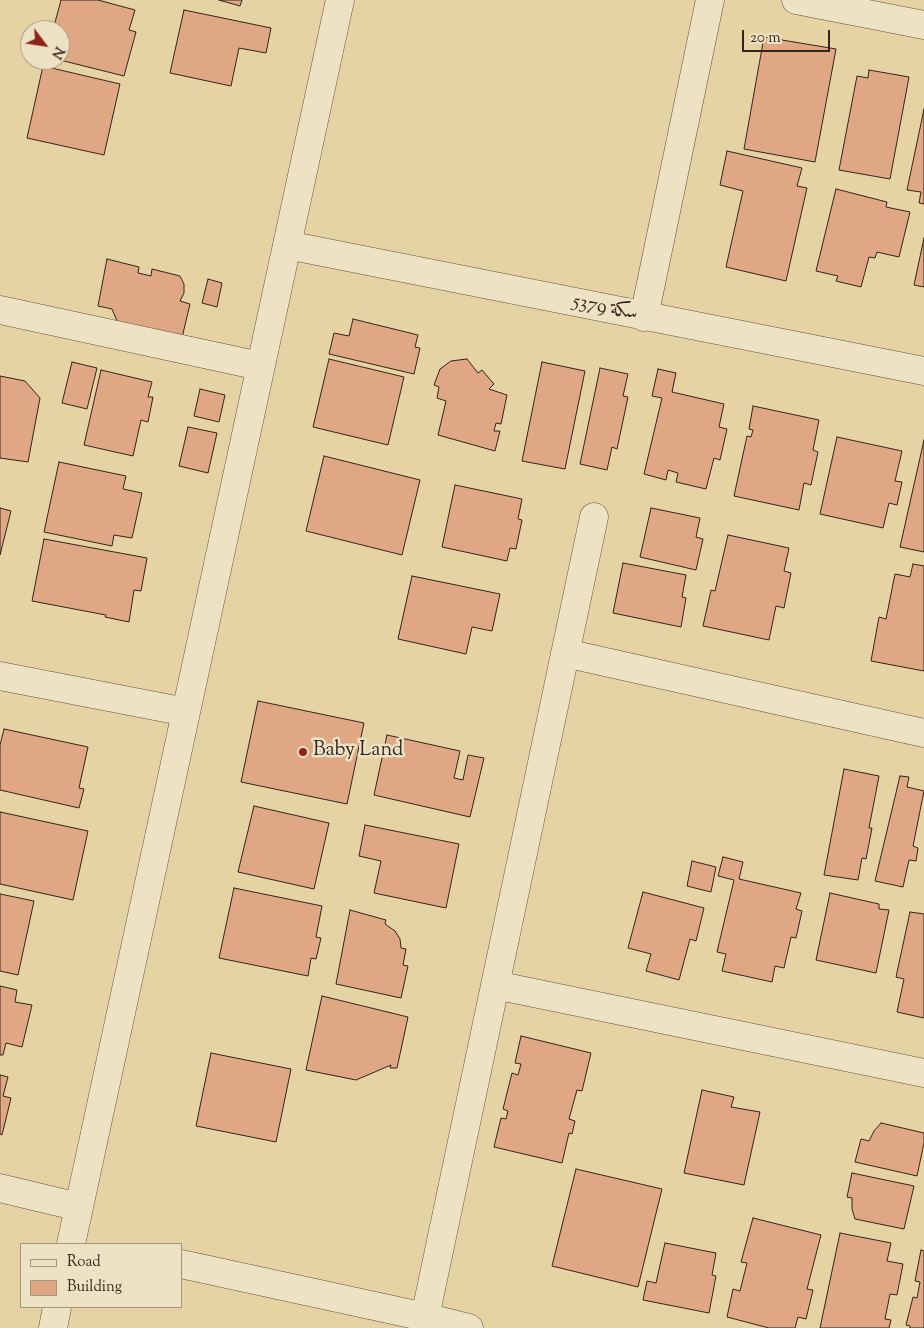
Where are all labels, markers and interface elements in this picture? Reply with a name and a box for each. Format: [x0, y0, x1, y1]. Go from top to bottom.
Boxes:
north arrow [20, 20, 70, 70]
scale bar [744, 20, 832, 52]
text: 20 m [750, 28, 781, 49]
text: N [46, 42, 68, 62]
street label: سكة 5379 [570, 291, 640, 327]
place label: Baby Land [313, 740, 403, 764]
marker: Baby Land [297, 746, 309, 758]
legend [20, 1243, 182, 1308]
text: Road [67, 1252, 101, 1273]
text: Building [67, 1277, 122, 1298]

